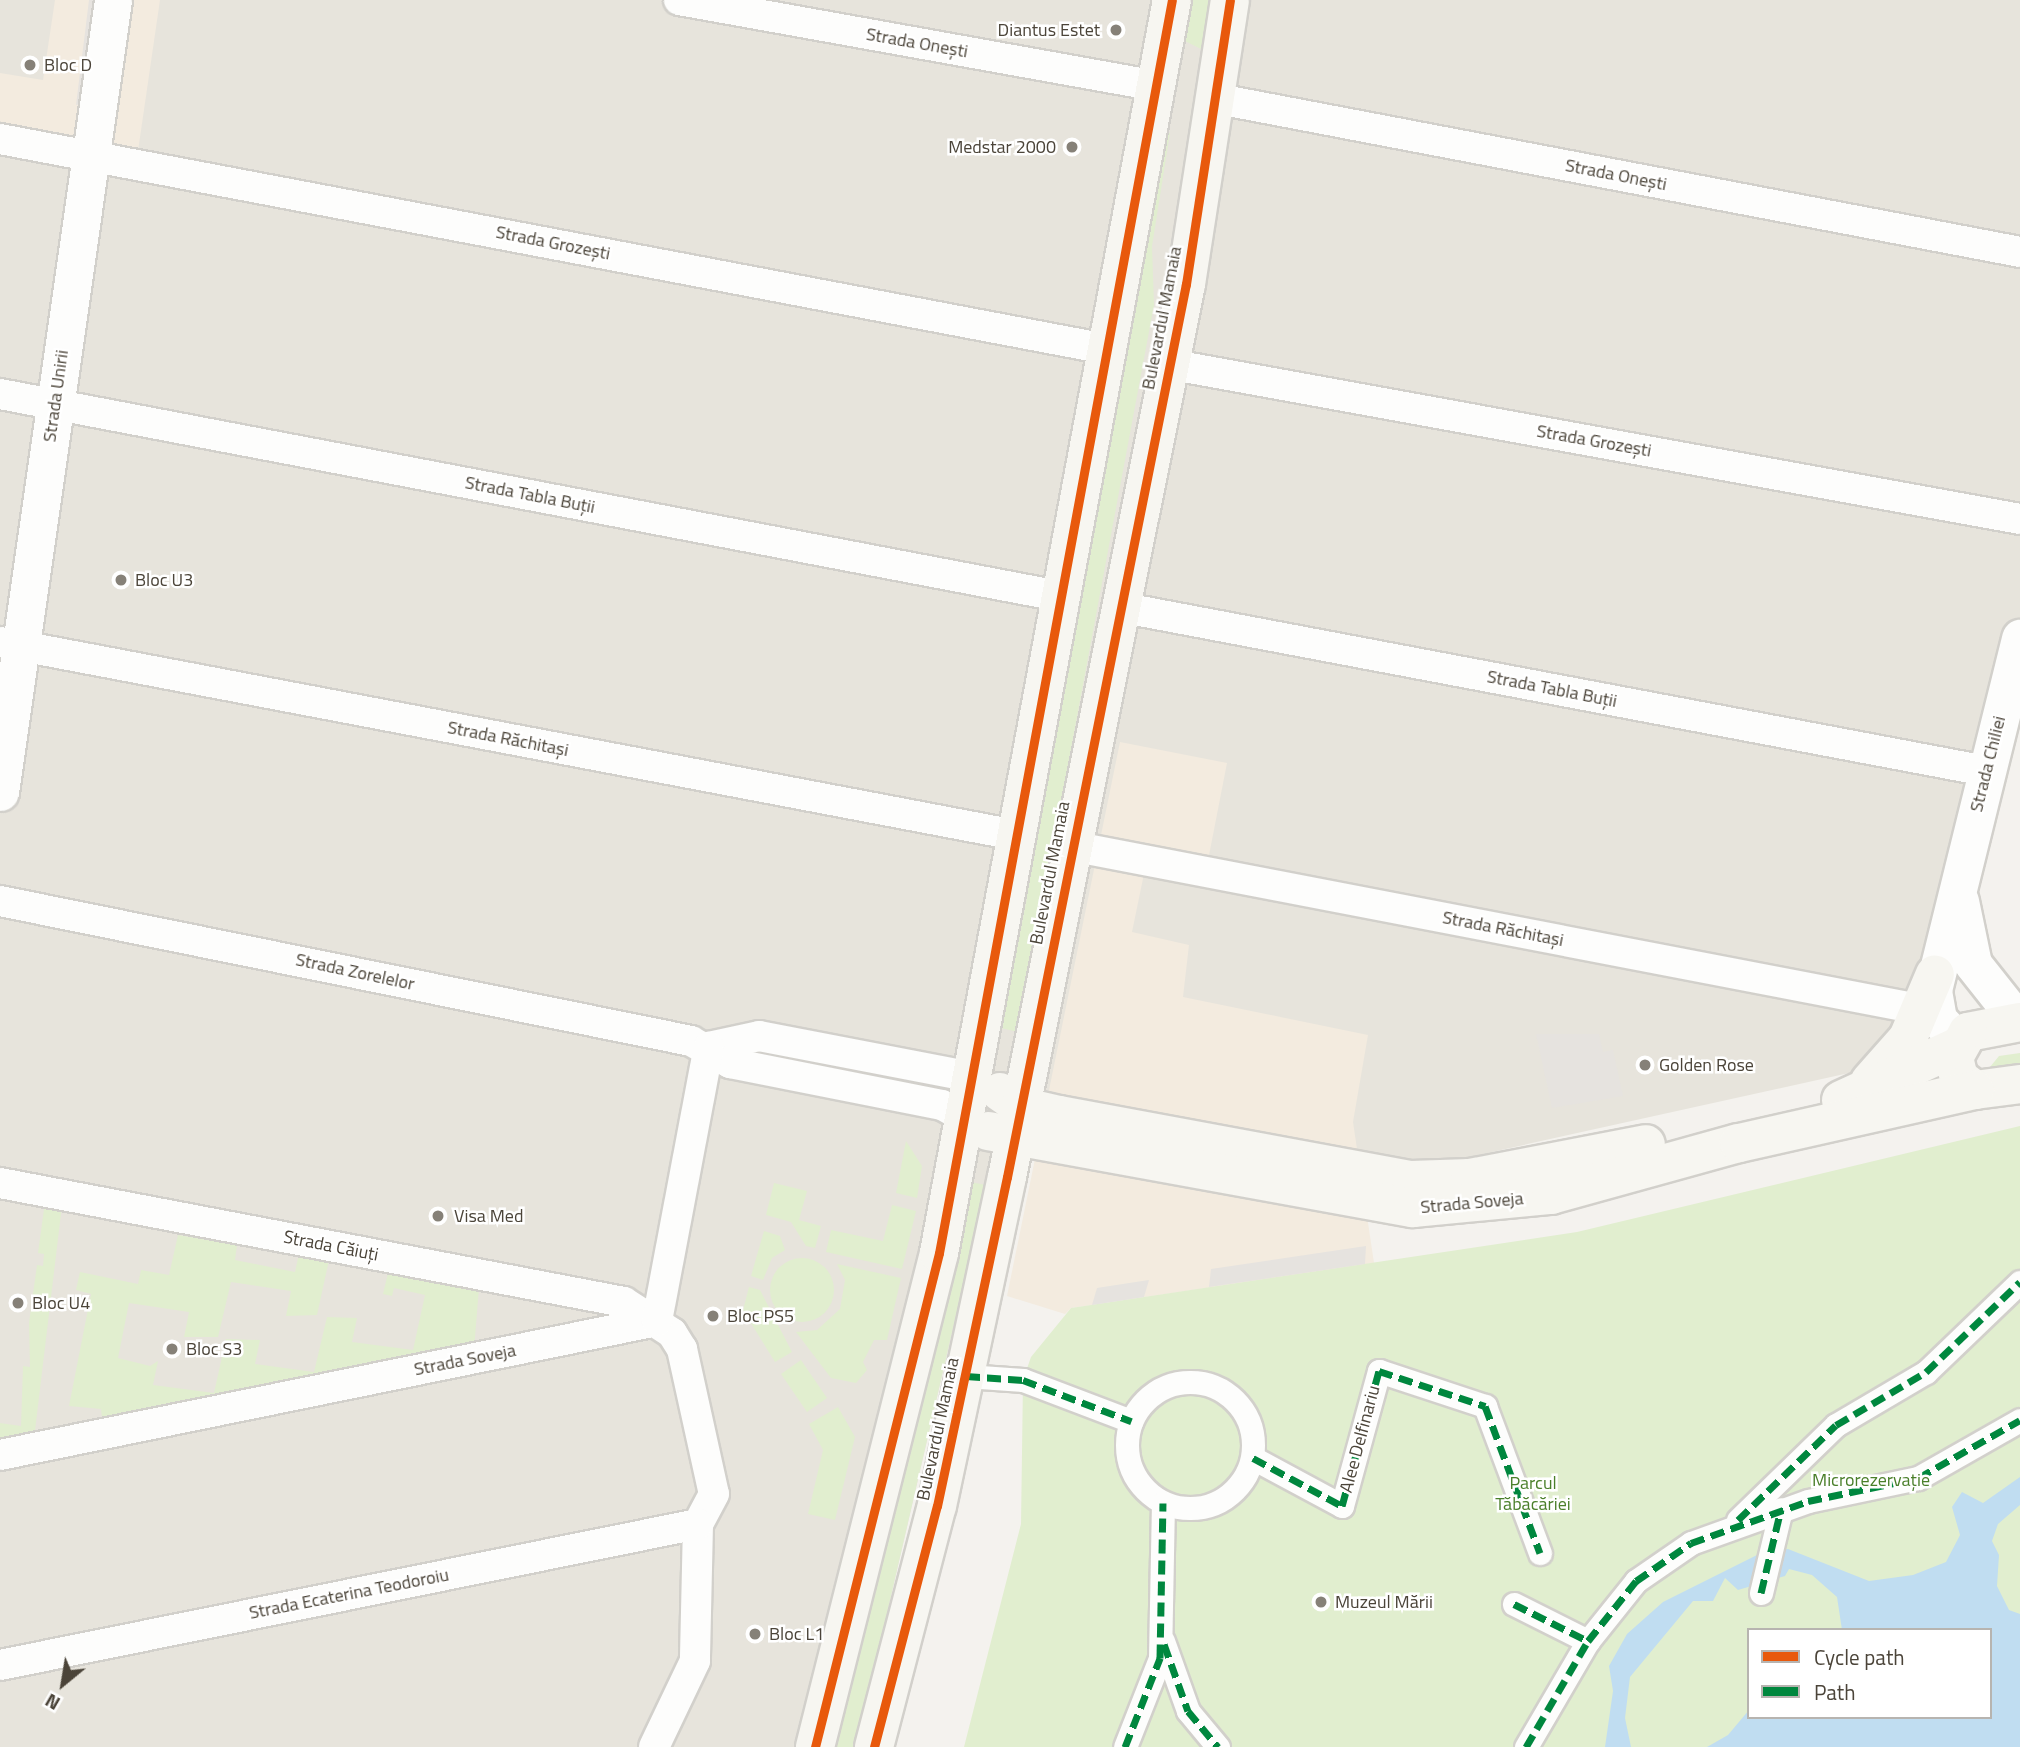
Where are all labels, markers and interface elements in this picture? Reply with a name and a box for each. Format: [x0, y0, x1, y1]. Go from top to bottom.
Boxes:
place label: Diantus Estet [998, 19, 1100, 41]
marker: Diantus Estet [1106, 20, 1126, 40]
street label: Strada Onești [864, 23, 970, 63]
place label: Bloc D [44, 54, 92, 76]
marker: Bloc D [22, 57, 38, 73]
place label: Medstar 2000 [948, 136, 1056, 158]
marker: Medstar 2000 [1062, 137, 1082, 157]
street label: Strada Onești [1563, 155, 1669, 195]
street label: Strada Grozești [494, 221, 612, 265]
street label: Bulevardul Mamaia [1138, 244, 1186, 392]
street label: Strada Unirii [39, 348, 73, 444]
street label: Strada Grozești [1535, 420, 1653, 462]
street label: Strada Tabla Buții [463, 472, 597, 518]
place label: Bloc U3 [135, 569, 193, 591]
marker: Bloc U3 [113, 572, 129, 588]
street label: Strada Tabla Buții [1485, 666, 1619, 712]
street label: Strada Chiliei [1966, 714, 2010, 814]
street label: Strada Răchitași [446, 717, 570, 761]
street label: Bulevardul Mamaia [1026, 799, 1074, 947]
street label: Strada Răchitași [1441, 907, 1565, 951]
street label: Strada Zorelelor [294, 949, 416, 995]
place label: Golden Rose [1659, 1054, 1754, 1076]
marker: Golden Rose [1637, 1057, 1653, 1073]
street label: Strada Soveja [1420, 1188, 1524, 1218]
place label: Visa Med [454, 1205, 523, 1227]
marker: Visa Med [428, 1206, 448, 1226]
street label: Strada Căiuți [282, 1226, 380, 1266]
place label: Bloc U4 [32, 1292, 90, 1314]
marker: Bloc U4 [10, 1295, 26, 1311]
place label: Bloc PS5 [727, 1305, 794, 1327]
marker: Bloc PS5 [705, 1308, 721, 1324]
place label: Bloc S3 [186, 1338, 242, 1360]
street label: Strada Soveja [412, 1340, 518, 1380]
marker: Bloc S3 [164, 1341, 180, 1357]
street label: Bulevardul Mamaia [912, 1356, 964, 1502]
street label: Alee Delfinariu [1335, 1383, 1385, 1495]
park label: Microrezervație [1812, 1469, 1930, 1491]
park label: Parcul Tăbăcăriei [1495, 1473, 1571, 1516]
street label: Strada Ecaterina Teodoroiu [247, 1564, 451, 1624]
place label: Muzeul Mării [1335, 1591, 1433, 1613]
marker: Muzeul Mării [1313, 1594, 1329, 1610]
place label: Bloc L1 [769, 1623, 824, 1645]
marker: Bloc L1 [747, 1626, 763, 1642]
legend [1747, 1628, 1992, 1719]
text: Cycle path [1814, 1641, 1905, 1673]
north arrow [28, 1649, 98, 1719]
text: Path [1814, 1676, 1856, 1708]
text: N [39, 1687, 65, 1718]

